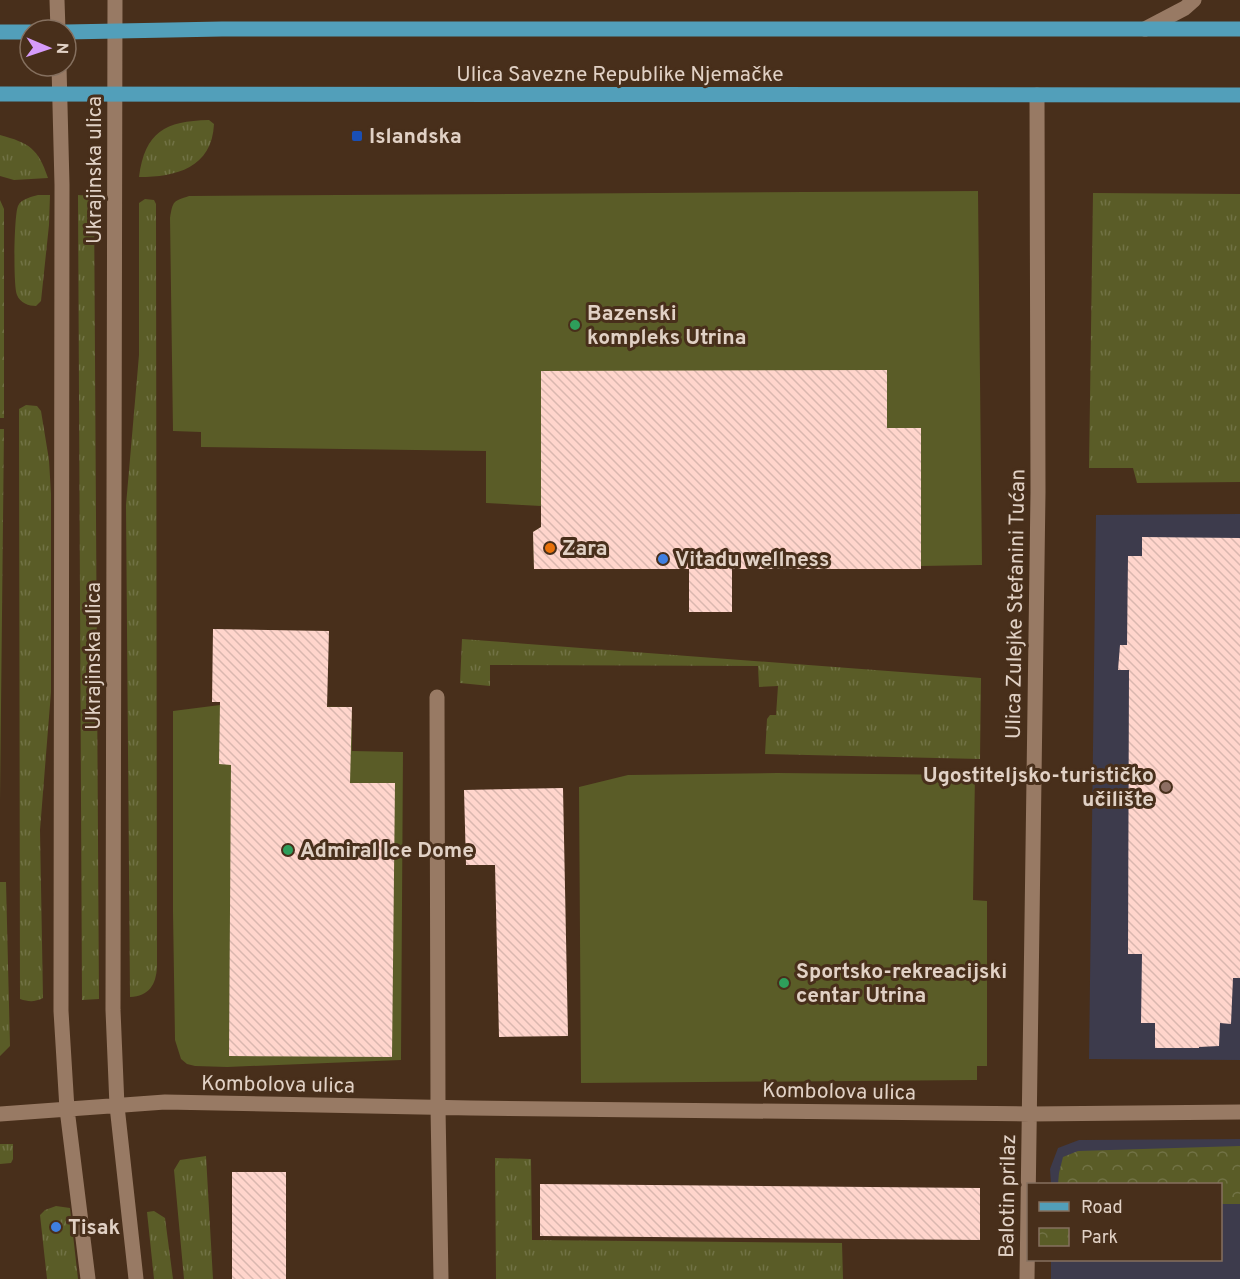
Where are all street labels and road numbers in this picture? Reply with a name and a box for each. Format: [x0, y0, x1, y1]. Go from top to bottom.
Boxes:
street label: Ulica Savezne Republike Njemačke [456, 62, 784, 89]
street label: Ukrajinska ulica [82, 96, 109, 244]
street label: Ulica Zulejke Stefanini Tućan [1001, 469, 1032, 739]
street label: Ukrajinska ulica [81, 582, 108, 730]
street label: Kombolova ulica [201, 1071, 355, 1100]
street label: Kombolova ulica [762, 1078, 916, 1107]
street label: Balotin prilaz [994, 1134, 1023, 1258]

